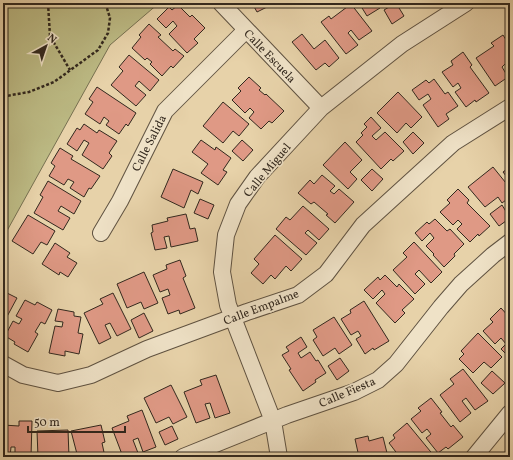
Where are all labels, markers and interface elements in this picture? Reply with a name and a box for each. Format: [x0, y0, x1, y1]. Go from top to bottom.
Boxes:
north arrow [26, 26, 66, 66]
street label: Calle Escuela [240, 26, 299, 87]
text: N [44, 31, 59, 48]
street label: Calle Salida [129, 112, 171, 175]
street label: Calle Miguel [240, 140, 295, 201]
street label: Calle Empalme [221, 286, 302, 330]
street label: Calle Fiesta [317, 374, 378, 412]
scale bar [28, 408, 125, 434]
text: 50 m [34, 415, 60, 431]

